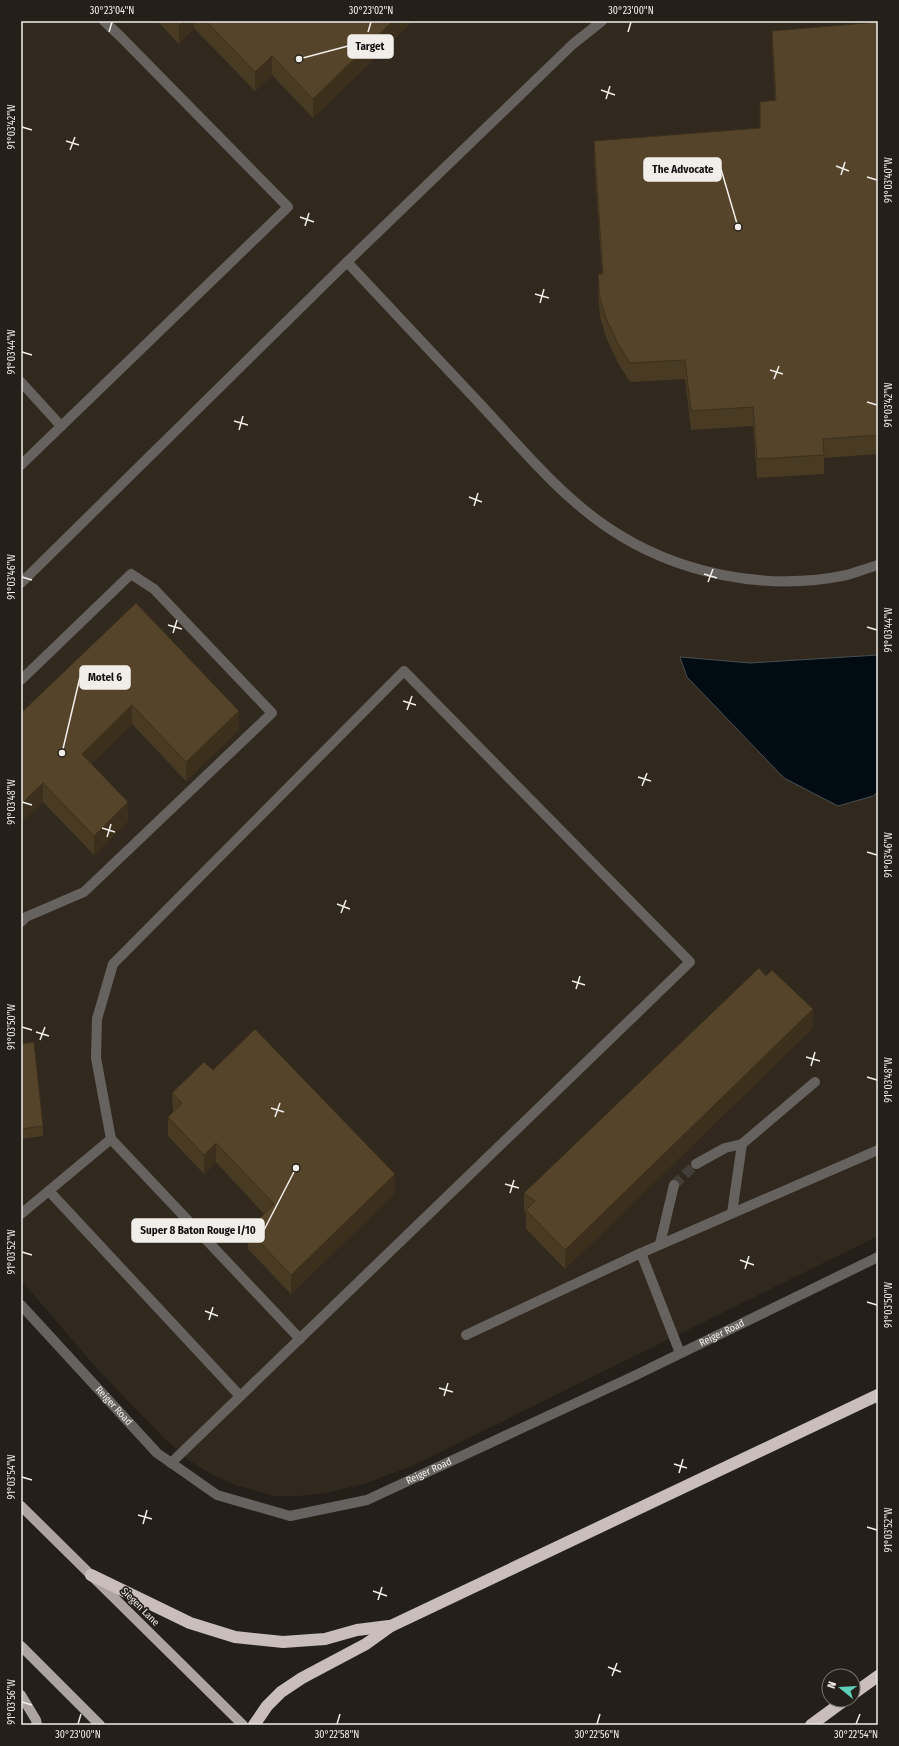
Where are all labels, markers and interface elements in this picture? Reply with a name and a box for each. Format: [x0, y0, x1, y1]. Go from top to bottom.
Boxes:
text: 30°23'04"N [90, 5, 134, 17]
text: 30°23'02"N [349, 5, 393, 17]
text: 30°23'00"N [608, 5, 654, 17]
callout: Target [348, 35, 393, 58]
text: Target [356, 40, 385, 53]
text: 91°03'42"W [6, 104, 18, 149]
text: 91°03'40"W [883, 157, 895, 203]
callout: The Advocate [644, 158, 721, 181]
text: The Advocate [652, 163, 714, 176]
text: 91°03'44"W [6, 329, 18, 374]
text: 91°03'42"W [883, 382, 895, 427]
text: 91°03'46"W [6, 554, 18, 600]
text: 91°03'44"W [883, 607, 895, 652]
callout: Motel 6 [80, 666, 130, 689]
text: Motel 6 [88, 671, 122, 684]
text: 91°03'48"W [6, 779, 18, 825]
text: 91°03'46"W [883, 832, 895, 878]
text: 91°03'50"W [6, 1004, 18, 1050]
text: 91°03'48"W [883, 1057, 895, 1103]
callout: Super 8 Baton Rouge I/10 [132, 1219, 264, 1242]
text: Super 8 Baton Rouge I/10 [140, 1224, 256, 1237]
text: 91°03'52"W [6, 1229, 18, 1275]
text: 91°03'50"W [883, 1282, 895, 1328]
street label: Reiger Road [697, 1317, 746, 1349]
street label: Reiger Road [93, 1384, 135, 1428]
text: 91°03'54"W [6, 1454, 18, 1500]
street label: Reiger Road [404, 1456, 454, 1487]
text: 91°03'52"W [883, 1507, 895, 1553]
street label: Siegen Lane [118, 1585, 162, 1629]
north arrow [821, 1668, 861, 1708]
text: 91°03'56"W [6, 1679, 18, 1725]
text: N [825, 1680, 839, 1690]
text: 30°23'00"N [55, 1729, 101, 1741]
text: 30°22'58"N [315, 1729, 359, 1741]
text: 30°22'56"N [575, 1729, 619, 1741]
text: 30°22'54"N [834, 1729, 878, 1741]

